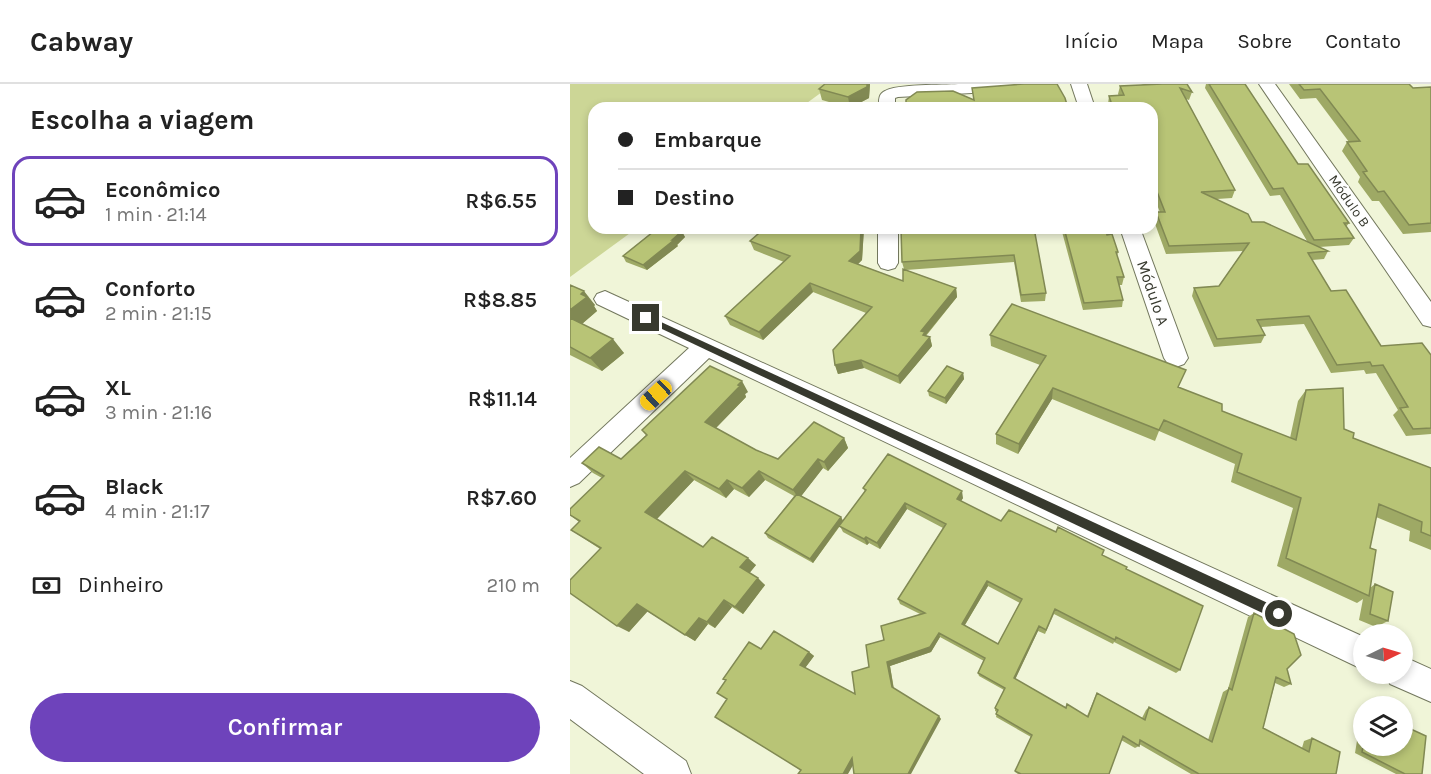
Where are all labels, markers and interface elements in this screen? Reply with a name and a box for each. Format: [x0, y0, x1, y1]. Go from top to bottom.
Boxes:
text: Cabway [30, 25, 133, 58]
text: Início [1065, 29, 1118, 53]
text: Mapa [1151, 29, 1204, 53]
text: Sobre [1237, 29, 1292, 53]
text: Contato [1325, 29, 1401, 53]
text: Escolha a viagem [30, 104, 254, 136]
text: Embarque [654, 127, 762, 153]
street label: Módulo B [1325, 172, 1373, 230]
icon: car [33, 174, 87, 228]
text: Econômico [105, 177, 220, 203]
text: Destino [654, 185, 734, 211]
text: R$6.55 [465, 188, 537, 214]
text: 1 min · 21:14 [105, 203, 207, 226]
street label: Módulo A [1133, 258, 1173, 328]
icon: car [33, 273, 87, 327]
text: Conforto [105, 276, 195, 302]
text: R$8.85 [463, 287, 537, 313]
text: 2 min · 21:15 [105, 302, 212, 325]
route end [632, 304, 659, 331]
icon: car [33, 372, 87, 426]
text: XL [105, 375, 131, 401]
car [637, 376, 675, 414]
text: R$11.14 [468, 386, 537, 412]
text: 3 min · 21:16 [105, 401, 212, 424]
icon: car [33, 471, 87, 525]
text: Black [105, 474, 164, 500]
text: R$7.60 [466, 485, 537, 511]
text: 4 min · 21:17 [105, 500, 210, 523]
icon: cash [30, 569, 63, 602]
text: Dinheiro [78, 572, 163, 598]
text: 210 m [486, 574, 540, 597]
route start [1265, 600, 1292, 627]
north arrow [1353, 624, 1413, 684]
map controls [1353, 624, 1413, 756]
button: Confirmar [30, 693, 540, 762]
button: layers [1353, 696, 1413, 756]

